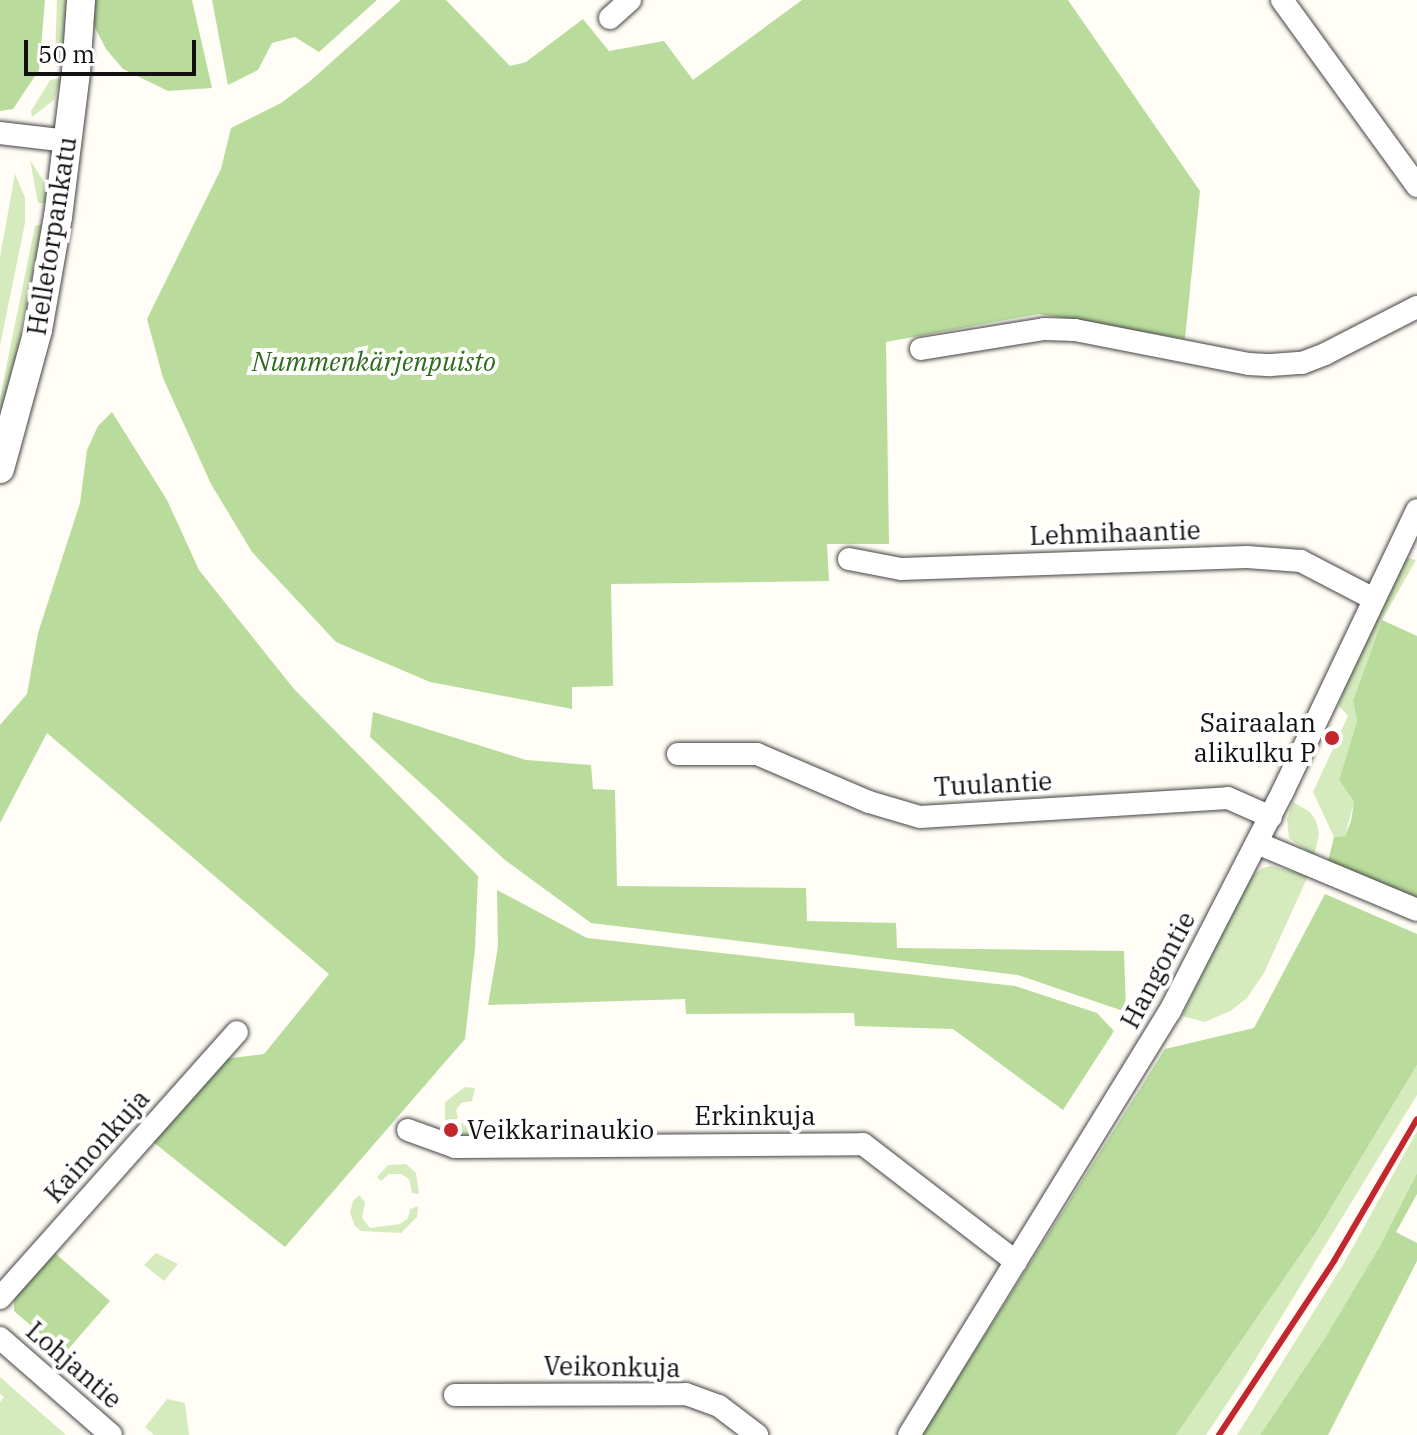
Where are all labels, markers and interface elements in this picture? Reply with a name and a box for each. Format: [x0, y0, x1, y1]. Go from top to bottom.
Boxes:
scale bar [28, 24, 200, 74]
text: 50 m [38, 38, 95, 70]
street label: Helletorpankatu [21, 134, 83, 338]
park label: Nummenkärjenpuisto [252, 346, 496, 378]
street label: Lehmihaantie [1029, 514, 1201, 552]
place label: Sairaalan alikulku P [1194, 707, 1316, 768]
marker: Sairaalan alikulku P [1323, 729, 1341, 747]
street label: Tuulantie [933, 765, 1053, 803]
street label: Hangontie [1114, 906, 1202, 1034]
street label: Kainonkuja [38, 1083, 156, 1209]
street label: Erkinkuja [694, 1100, 816, 1132]
place label: Veikkarinaukio [467, 1114, 654, 1146]
marker: Veikkarinaukio [442, 1121, 460, 1139]
street label: Lohjantie [20, 1315, 128, 1415]
street label: Veikonkuja [543, 1350, 681, 1384]

